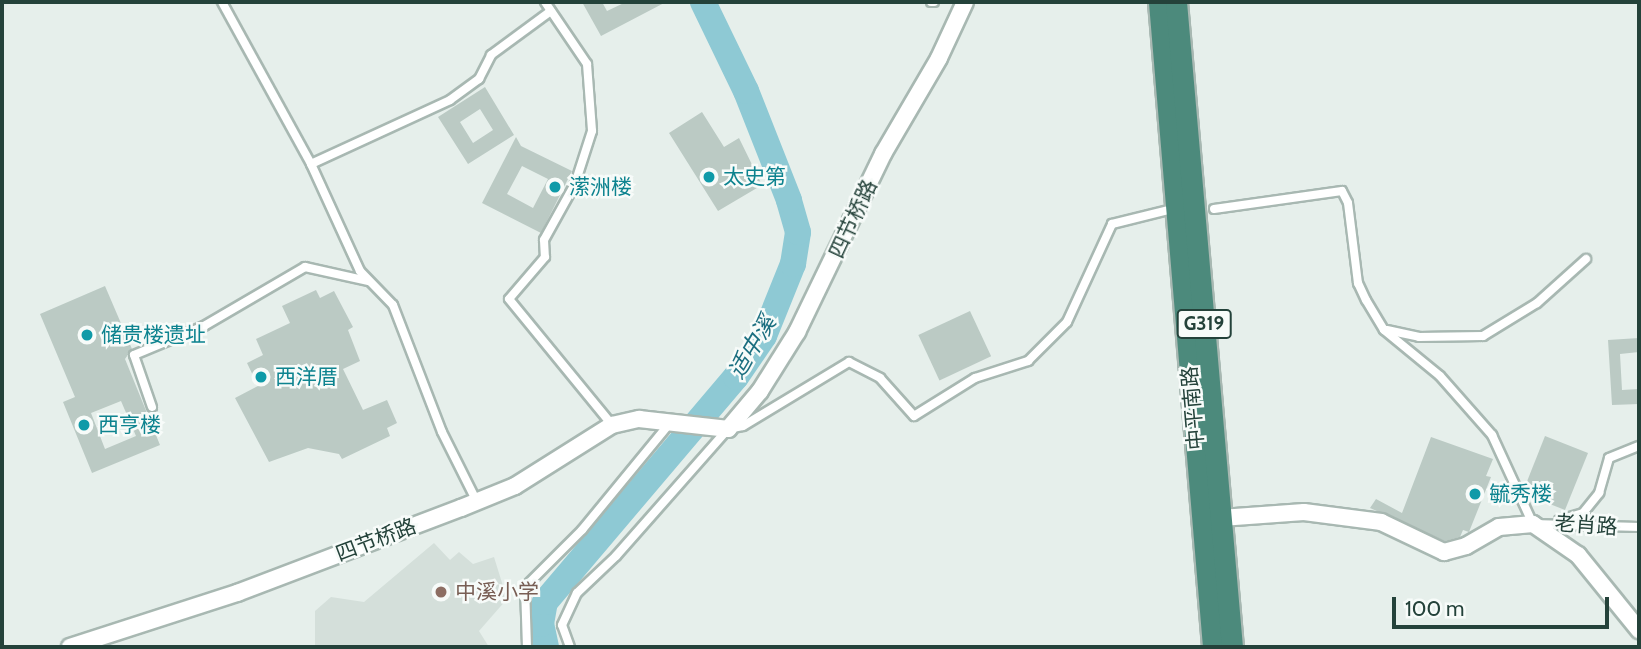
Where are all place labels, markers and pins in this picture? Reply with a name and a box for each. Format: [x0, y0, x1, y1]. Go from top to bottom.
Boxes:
place label: 太史第 [723, 164, 786, 190]
marker: 太史第 [701, 169, 717, 185]
place label: 潆洲楼 [569, 174, 632, 200]
marker: 潆洲楼 [547, 179, 563, 195]
place label: 储贵楼遗址 [101, 322, 206, 348]
marker: 储贵楼遗址 [79, 327, 95, 343]
place label: 西洋厝 [275, 364, 338, 390]
marker: 西洋厝 [253, 369, 269, 385]
place label: 西亨楼 [98, 412, 161, 438]
marker: 西亨楼 [76, 417, 92, 433]
place label: 毓秀楼 [1489, 481, 1552, 507]
marker: 毓秀楼 [1467, 486, 1483, 502]
place label: 中溪小学 [455, 579, 539, 605]
marker: 中溪小学 [433, 584, 449, 600]

